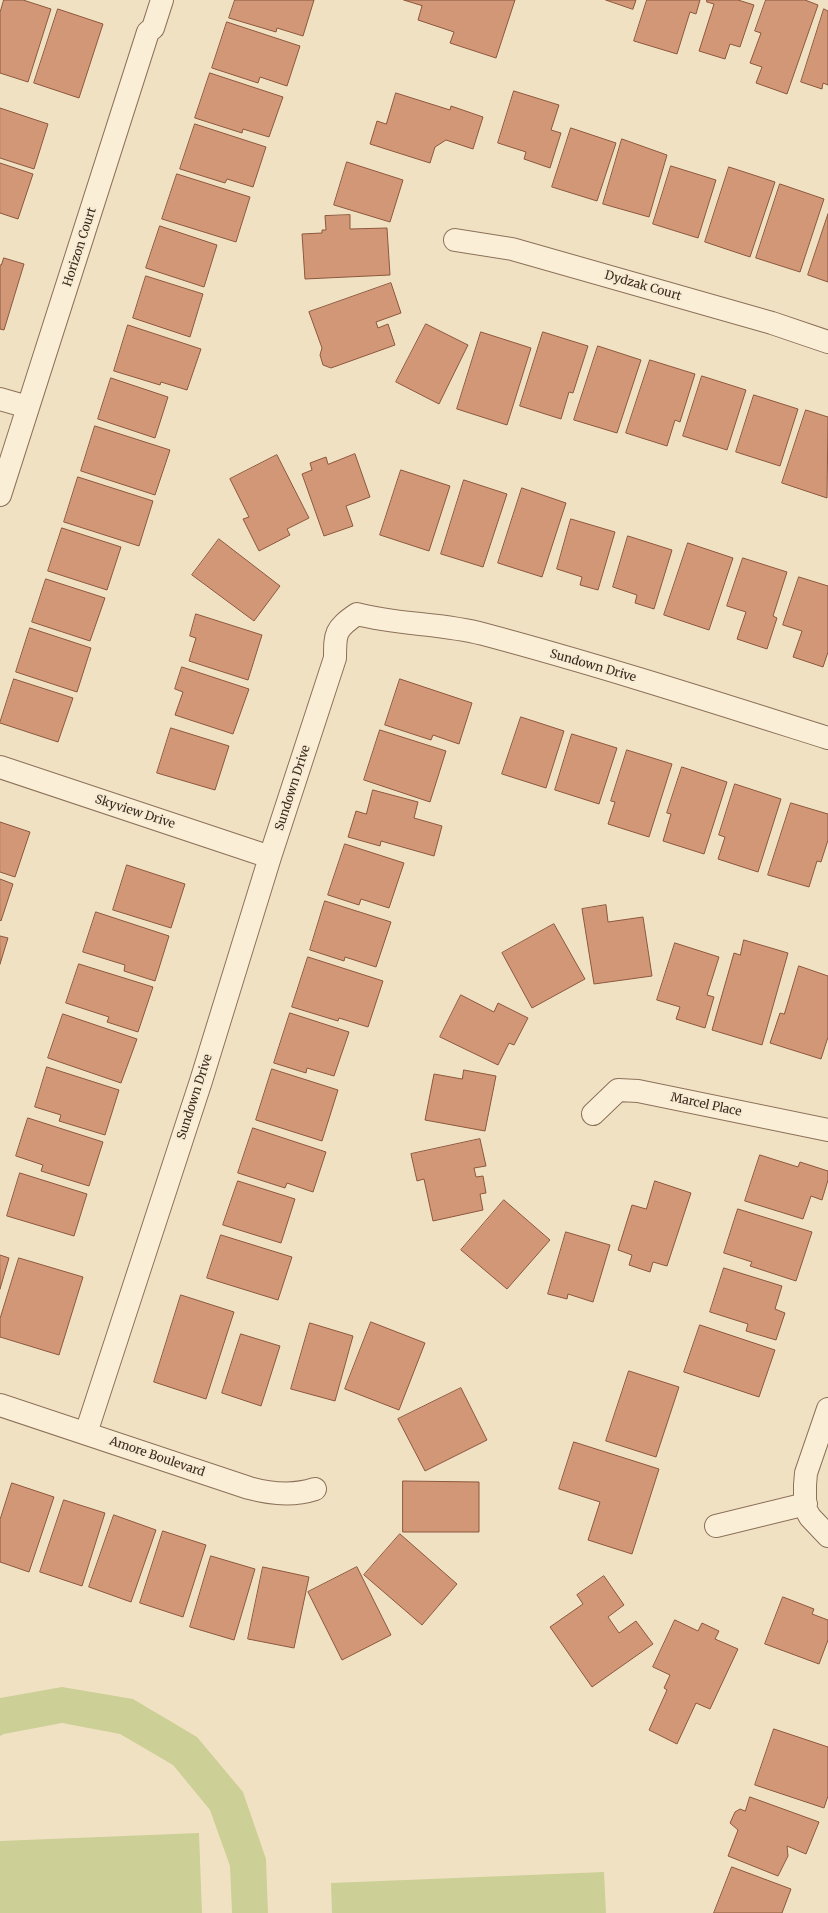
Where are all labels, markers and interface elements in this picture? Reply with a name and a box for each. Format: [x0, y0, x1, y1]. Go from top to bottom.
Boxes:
street label: Horizon Court [60, 206, 100, 288]
street label: Dydzak Court [603, 268, 683, 304]
street label: Sundown Drive [548, 647, 638, 685]
street label: Sundown Drive [272, 743, 314, 833]
street label: Skyview Drive [93, 792, 177, 832]
street label: Sundown Drive [174, 1052, 216, 1142]
street label: Marcel Place [669, 1090, 743, 1120]
street label: Amore Boulevard [107, 1434, 207, 1480]

